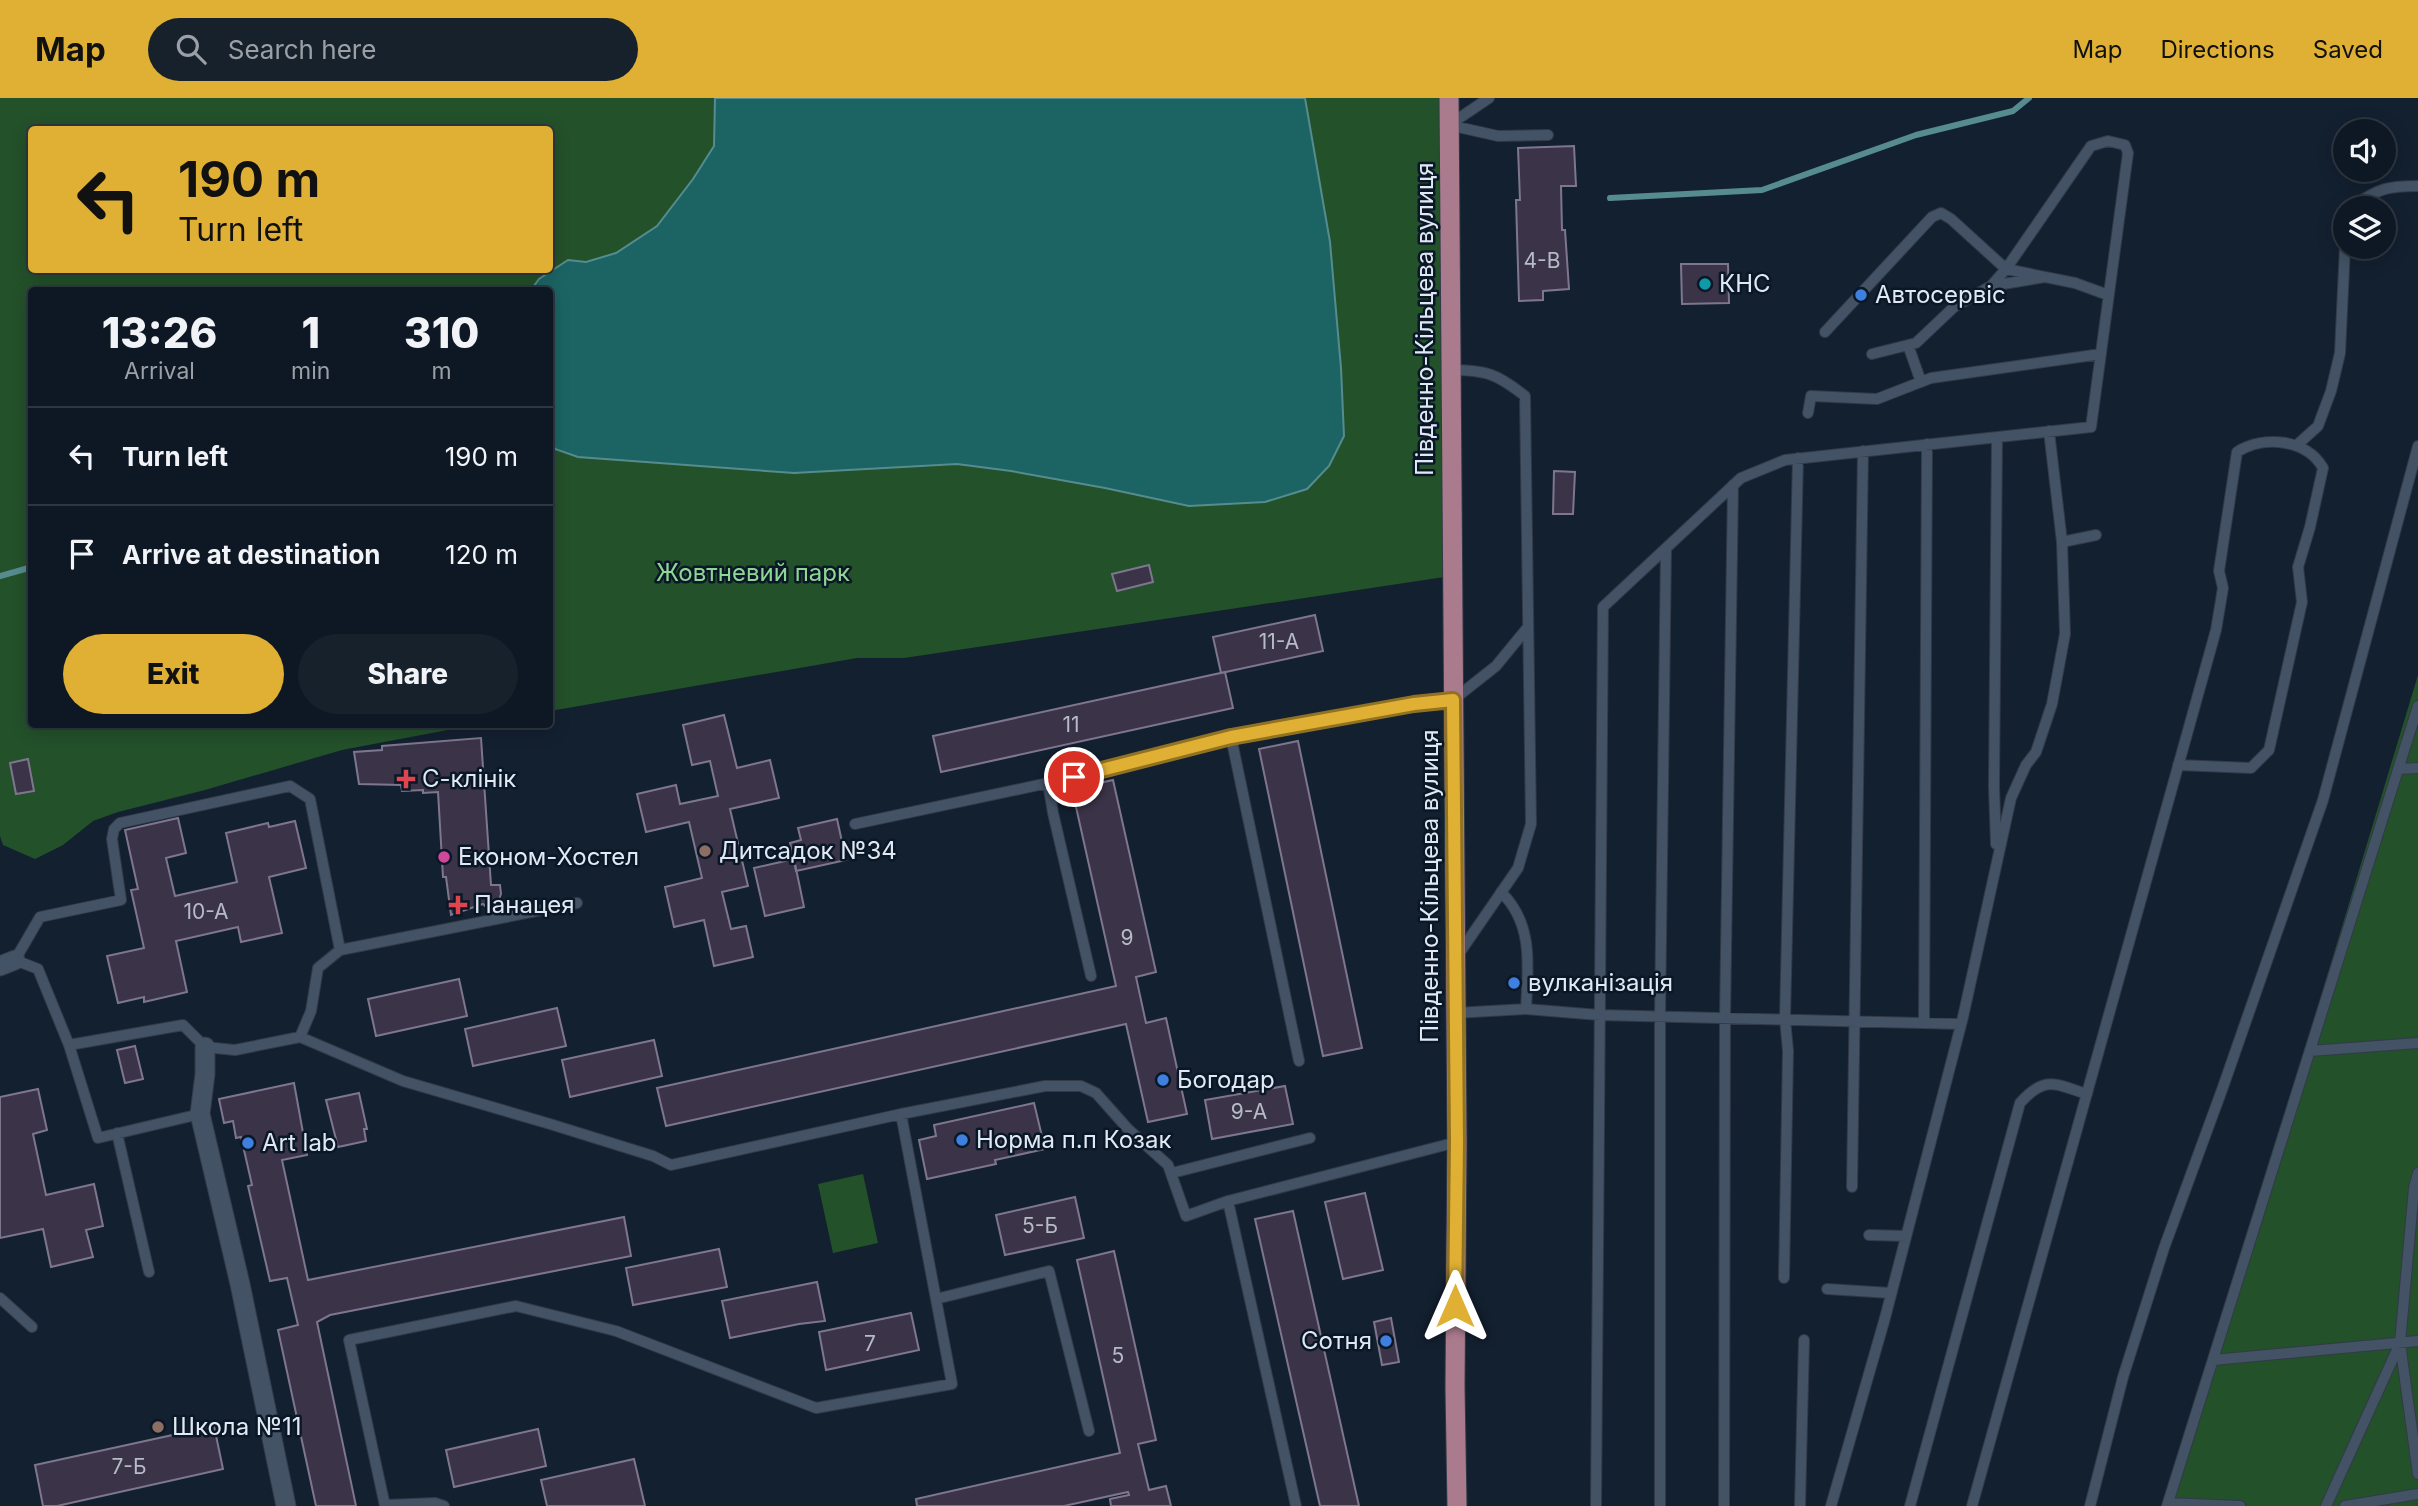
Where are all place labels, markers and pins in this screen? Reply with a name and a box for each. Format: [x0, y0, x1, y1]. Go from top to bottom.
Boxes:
place label: КНС [1719, 269, 1771, 298]
marker: КНС [1697, 276, 1713, 292]
place label: Автосервіс [1875, 280, 2006, 309]
marker: Автосервіс [1853, 287, 1869, 303]
pin [1044, 747, 1104, 807]
place label: С-клінік [422, 764, 516, 793]
marker: С-клінік [396, 769, 416, 789]
place label: Дитсадок №34 [719, 836, 897, 865]
place label: Економ-Хостел [458, 842, 639, 871]
marker: Дитсадок №34 [697, 843, 713, 859]
marker: Економ-Хостел [436, 849, 452, 865]
place label: Панацея [474, 890, 575, 919]
marker: Панацея [448, 895, 468, 915]
place label: вулканізація [1528, 968, 1673, 997]
marker: вулканізація [1506, 975, 1522, 991]
place label: Богодар [1177, 1065, 1275, 1094]
marker: Богодар [1155, 1072, 1171, 1088]
place label: Норма п.п Козак [976, 1125, 1171, 1154]
place label: Art lab [262, 1128, 337, 1157]
marker: Норма п.п Козак [954, 1132, 970, 1148]
marker: Art lab [240, 1135, 256, 1151]
place label: Сотня [1301, 1326, 1372, 1355]
marker: Сотня [1378, 1333, 1394, 1349]
place label: Школа №11 [172, 1412, 302, 1441]
marker: Школа №11 [150, 1419, 166, 1435]

